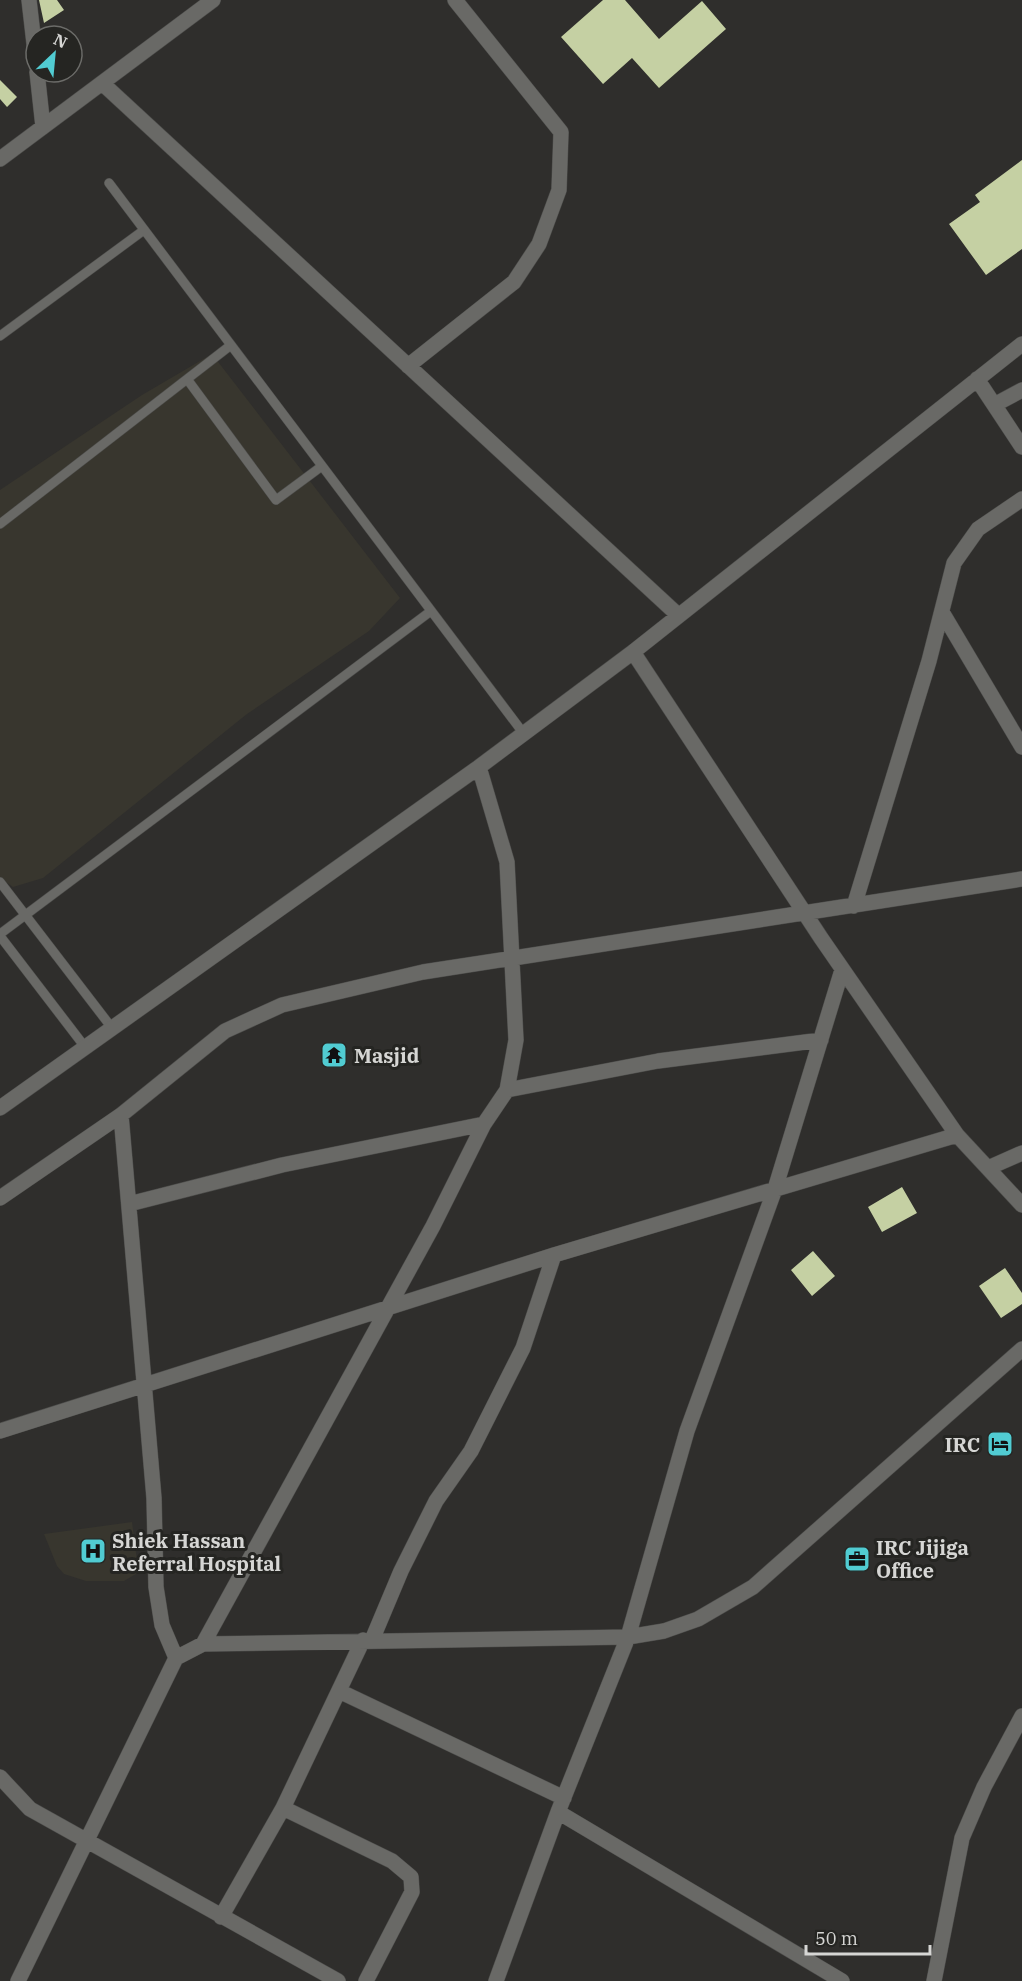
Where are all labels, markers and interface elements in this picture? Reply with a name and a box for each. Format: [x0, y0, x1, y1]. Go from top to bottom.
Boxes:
north arrow [24, 24, 84, 84]
text: N [51, 29, 71, 52]
temple icon: Masjid [319, 1040, 349, 1070]
place label: Masjid [354, 1042, 420, 1069]
hotel icon: IRC [985, 1429, 1015, 1459]
place label: IRC [945, 1431, 980, 1458]
place label: Shiek Hassan Referral Hospital [112, 1527, 281, 1577]
place label: IRC Jijiga Office [876, 1534, 969, 1584]
hospital icon: Shiek Hassan Referral Hospital [78, 1536, 108, 1566]
office icon: IRC Jijiga Office [842, 1544, 872, 1574]
scale bar [806, 1918, 930, 1956]
text: 50 m [815, 1927, 858, 1950]

